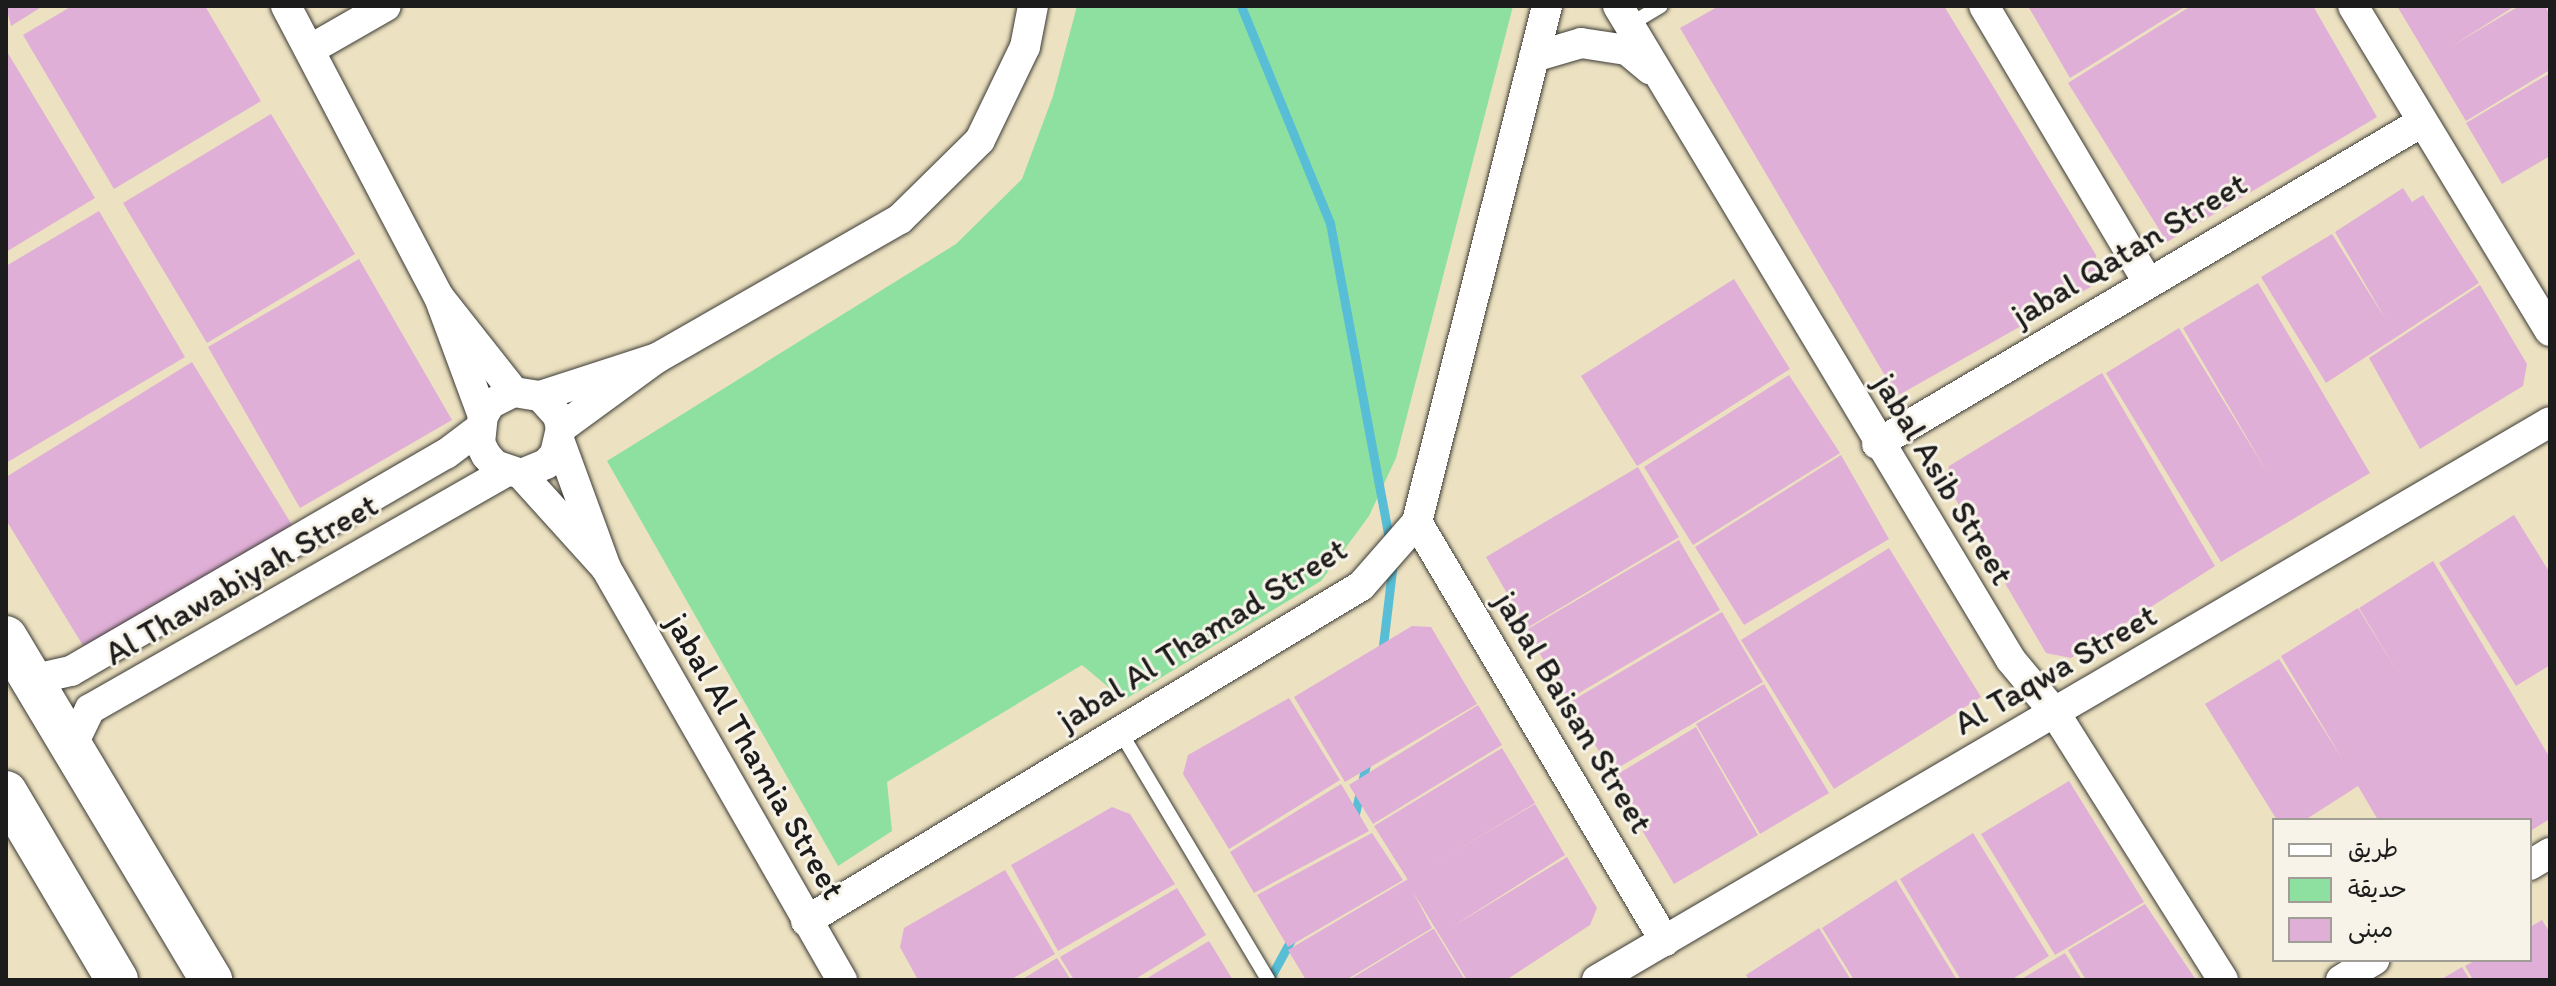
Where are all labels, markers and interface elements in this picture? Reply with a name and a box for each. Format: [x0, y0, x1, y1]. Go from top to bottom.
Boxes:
street label: jabal Qatan Street [2005, 163, 2253, 335]
street label: jabal Asib Street [1865, 366, 2023, 592]
street label: Al Thawabiyah Street [97, 484, 385, 674]
street label: jabal Al Thamad Street [1050, 529, 1354, 739]
street label: jabal Baisan Street [1486, 584, 1662, 840]
street label: Al Taqwa Street [1946, 595, 2164, 743]
street label: jabal Al Thamia Street [658, 606, 854, 906]
legend [2272, 818, 2532, 962]
text: طريق [2348, 834, 2398, 863]
text: حديقة [2348, 874, 2407, 903]
text: مبنى [2348, 914, 2393, 943]

